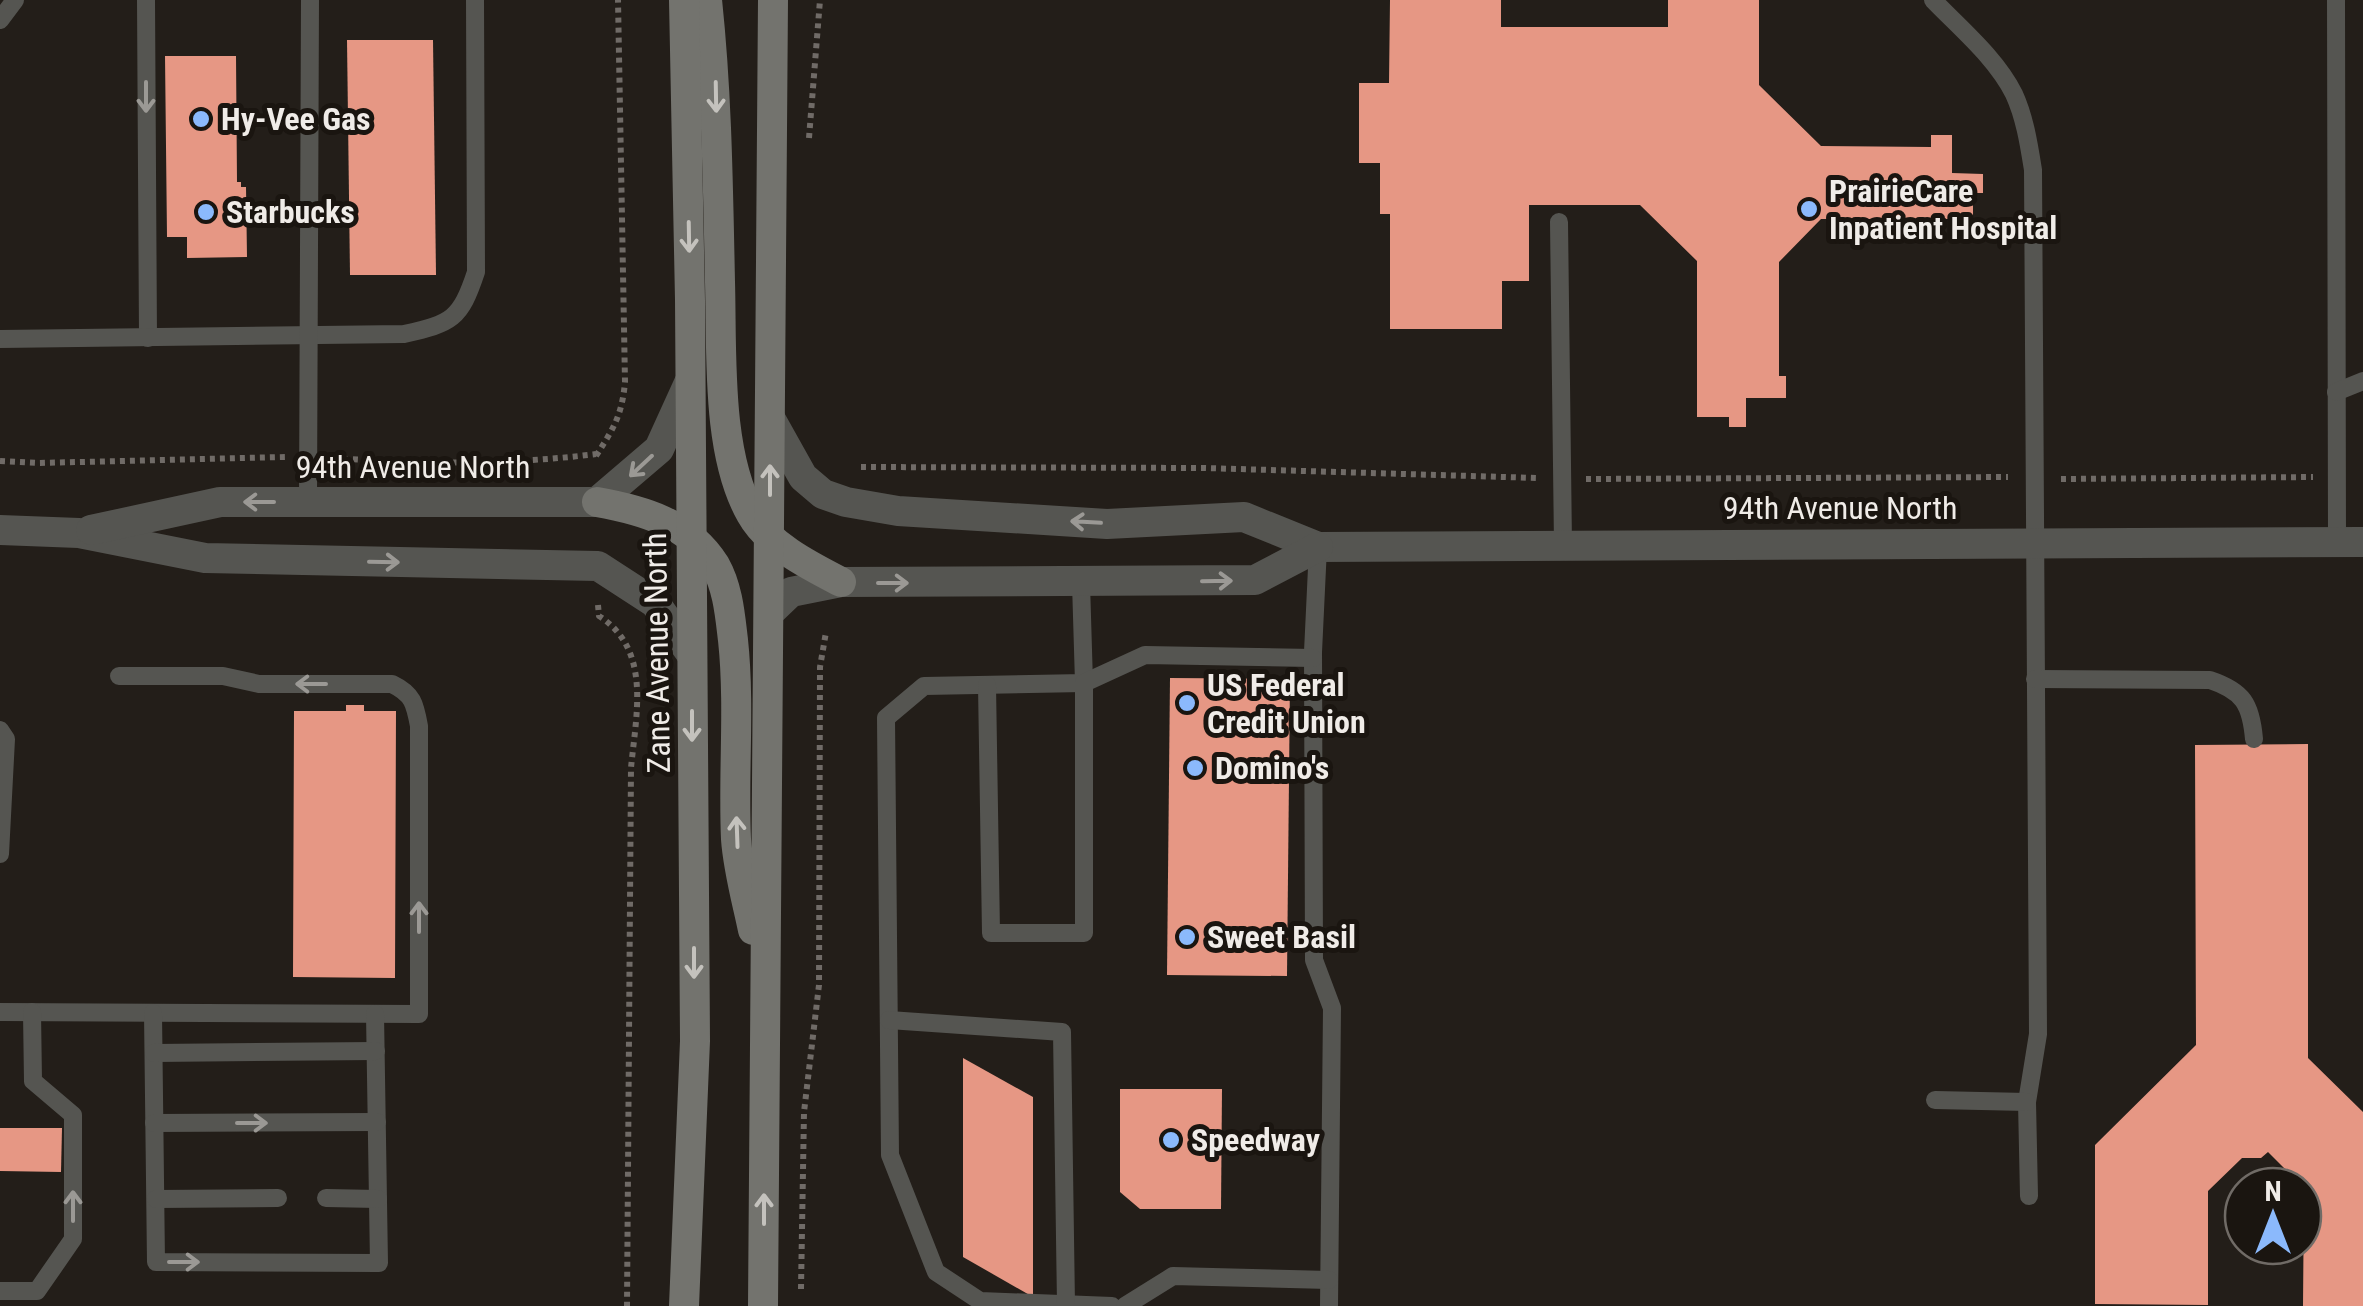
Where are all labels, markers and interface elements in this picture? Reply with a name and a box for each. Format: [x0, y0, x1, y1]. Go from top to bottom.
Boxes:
one-way arrow [137, 81, 156, 113]
one-way arrow [706, 81, 725, 113]
place label: Hy-Vee Gas [221, 100, 371, 138]
marker: Hy-Vee Gas [190, 108, 212, 130]
place label: PrairieCare Inpatient Hospital [1829, 172, 2057, 247]
place label: Starbucks [226, 193, 355, 231]
marker: PrairieCare Inpatient Hospital [1798, 198, 1820, 220]
marker: Starbucks [195, 201, 217, 223]
one-way arrow [679, 221, 698, 253]
street label: 94th Avenue North [296, 448, 530, 486]
one-way arrow [629, 454, 653, 478]
one-way arrow [760, 465, 780, 498]
street label: 94th Avenue North [1723, 489, 1957, 527]
one-way arrow [243, 492, 276, 512]
one-way arrow [1071, 513, 1103, 532]
street label: Zane Avenue North [636, 532, 678, 774]
one-way arrow [367, 553, 399, 572]
one-way arrow [1200, 572, 1233, 590]
one-way arrow [876, 574, 908, 592]
place label: US Federal Credit Union [1207, 666, 1366, 741]
one-way arrow [296, 674, 328, 694]
marker: US Federal Credit Union [1176, 692, 1198, 714]
one-way arrow [682, 708, 702, 741]
place label: Domino's [1215, 749, 1329, 787]
marker: Domino's [1184, 757, 1206, 779]
one-way arrow [728, 817, 747, 849]
one-way arrow [410, 901, 428, 934]
place label: Sweet Basil [1207, 918, 1356, 956]
marker: Sweet Basil [1176, 926, 1198, 948]
one-way arrow [684, 946, 704, 978]
one-way arrow [234, 1114, 267, 1132]
place label: Speedway [1191, 1121, 1320, 1159]
marker: Speedway [1160, 1129, 1182, 1151]
north arrow [2223, 1166, 2323, 1266]
text: N [2264, 1175, 2282, 1208]
one-way arrow [64, 1191, 82, 1224]
one-way arrow [754, 1193, 774, 1226]
one-way arrow [166, 1252, 199, 1272]

